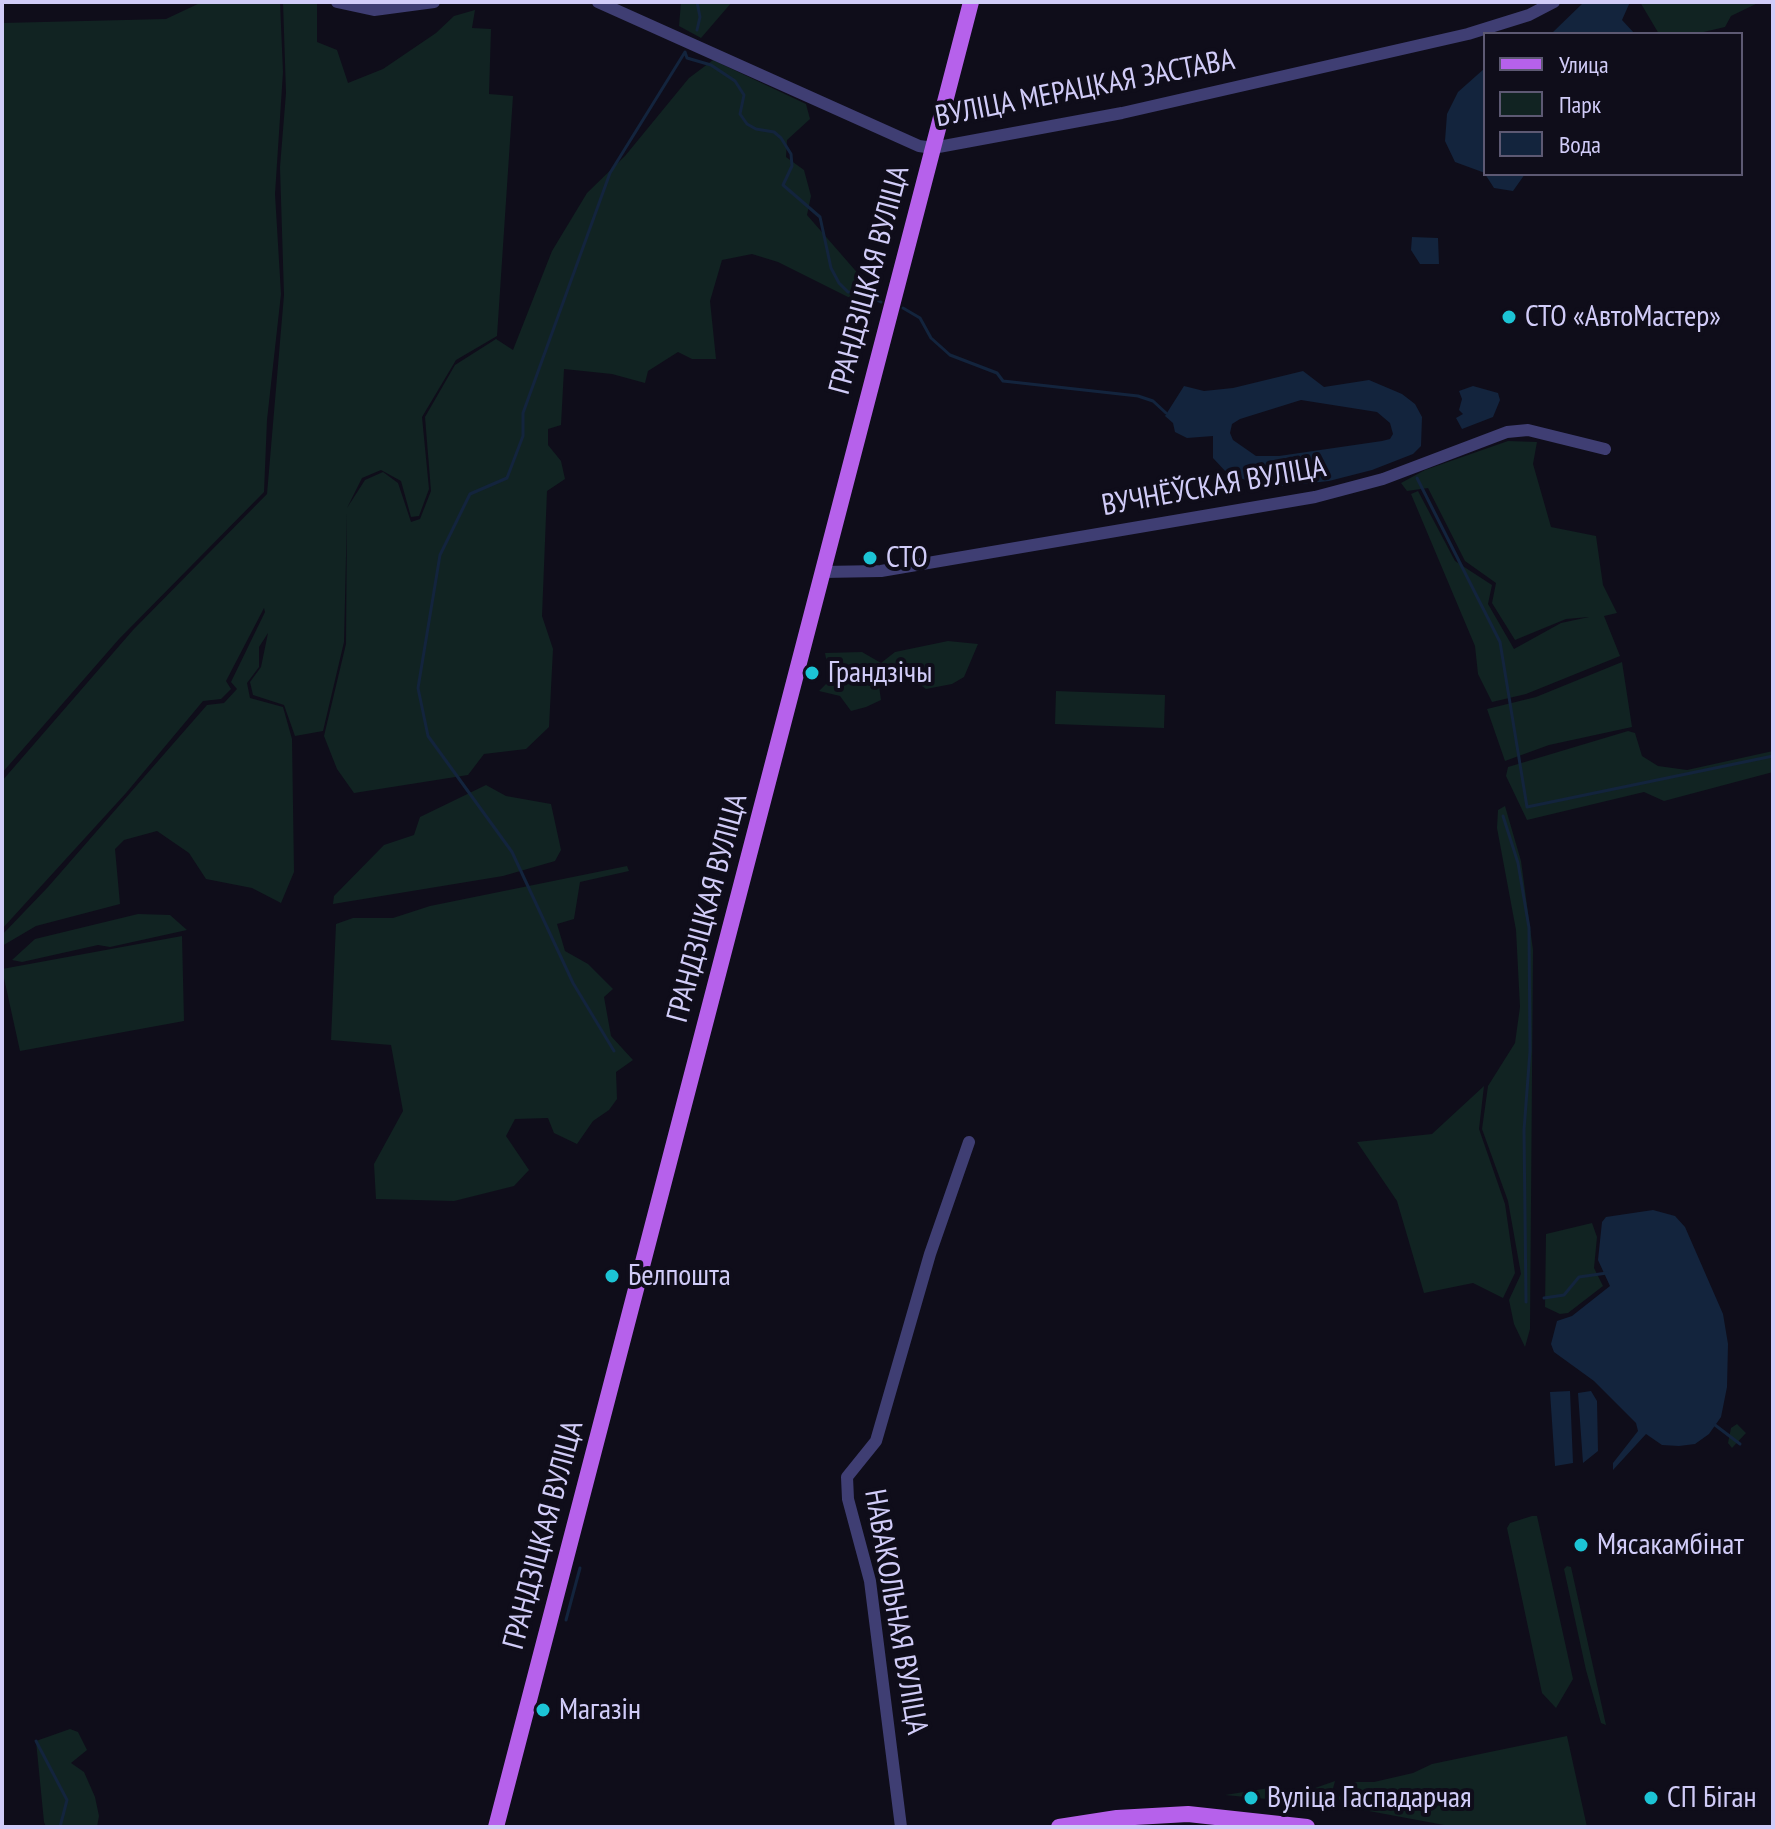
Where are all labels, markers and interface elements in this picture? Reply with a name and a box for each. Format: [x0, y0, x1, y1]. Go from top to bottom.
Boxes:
legend [1483, 32, 1743, 176]
street label: ВУЛІЦА МЕРАЦКАЯ ЗАСТАВА [932, 42, 1238, 136]
text: Улица [1559, 49, 1609, 80]
text: Парк [1559, 89, 1601, 120]
text: Вода [1559, 129, 1601, 160]
street label: ГРАНДЗІЦКАЯ ВУЛІЦА [822, 162, 918, 398]
place label: СТО «АвтоМастер» [1525, 299, 1721, 335]
marker: СТО «АвтоМастер» [1500, 308, 1518, 326]
street label: ВУЧНЁЎСКАЯ ВУЛІЦА [1099, 450, 1329, 524]
place label: СТО [886, 540, 928, 576]
marker: СТО [861, 549, 879, 567]
place label: Грандзічы [828, 655, 932, 691]
marker: Грандзічы [803, 664, 821, 682]
street label: ГРАНДЗІЦКАЯ ВУЛІЦА [660, 790, 756, 1026]
place label: Белпошта [628, 1258, 731, 1294]
marker: Белпошта [603, 1267, 621, 1285]
street label: ГРАНДЗІЦКАЯ ВУЛІЦА [496, 1417, 592, 1653]
street label: НАВАКОЛЬНАЯ ВУЛІЦА [856, 1487, 934, 1737]
place label: Мясакамбінат [1597, 1527, 1744, 1563]
marker: Мясакамбінат [1572, 1536, 1590, 1554]
place label: Магазін [559, 1692, 641, 1728]
marker: Магазін [534, 1701, 552, 1719]
place label: Вуліца Гаспадарчая [1267, 1780, 1472, 1816]
place label: СП Біган [1667, 1780, 1757, 1816]
marker: Вуліца Гаспадарчая [1242, 1789, 1260, 1807]
marker: СП Біган [1642, 1789, 1660, 1807]

